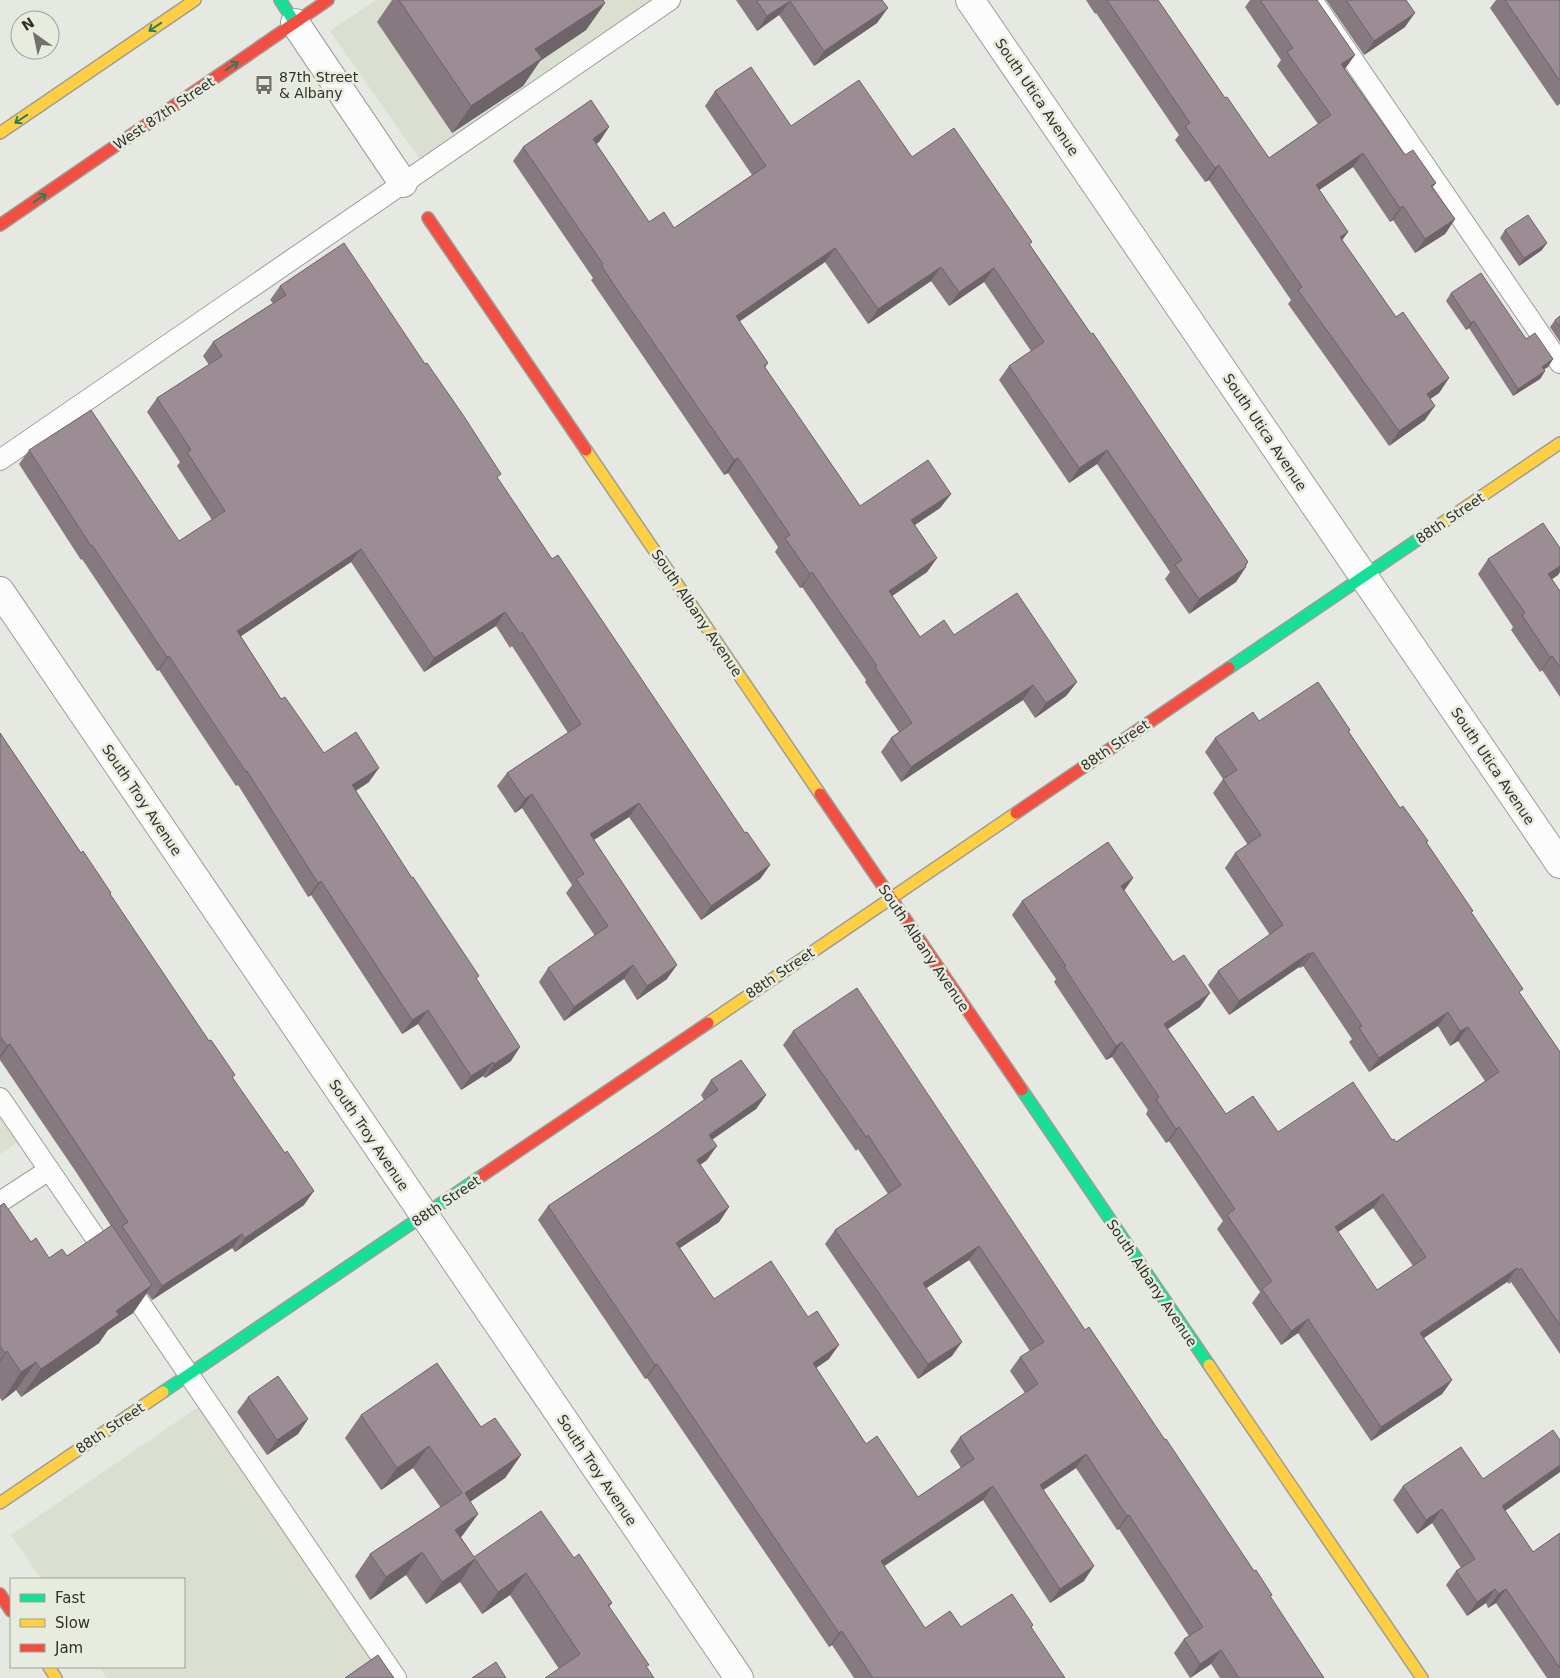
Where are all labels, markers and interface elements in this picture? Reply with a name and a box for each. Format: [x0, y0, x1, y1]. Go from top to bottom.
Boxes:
north arrow [10, 10, 60, 60]
text: N [19, 14, 37, 34]
one-way arrow [148, 22, 162, 32]
street label: South Utica Avenue [992, 36, 1082, 158]
one-way arrow [225, 61, 239, 71]
place label: 87th Street & Albany [279, 69, 359, 101]
street label: West 87th Street [111, 73, 218, 153]
bus stop icon: 87th Street & Albany [253, 74, 275, 96]
one-way arrow [14, 114, 28, 124]
one-way arrow [33, 193, 47, 203]
street label: South Utica Avenue [1220, 371, 1310, 493]
street label: 88th Street [1413, 489, 1488, 547]
street label: South Albany Avenue [649, 546, 745, 680]
street label: South Utica Avenue [1448, 705, 1538, 827]
street label: 88th Street [1078, 716, 1153, 774]
street label: South Troy Avenue [99, 741, 185, 859]
street label: South Albany Avenue [876, 881, 972, 1015]
street label: 88th Street [743, 944, 818, 1002]
street label: South Troy Avenue [326, 1076, 412, 1194]
street label: 88th Street [409, 1172, 484, 1230]
street label: South Albany Avenue [1104, 1216, 1200, 1350]
street label: 88th Street [73, 1399, 148, 1457]
street label: South Troy Avenue [554, 1411, 640, 1529]
legend [10, 1578, 185, 1668]
text: Fast [55, 1589, 85, 1607]
text: Slow [55, 1614, 90, 1632]
text: Jam [54, 1639, 83, 1657]

